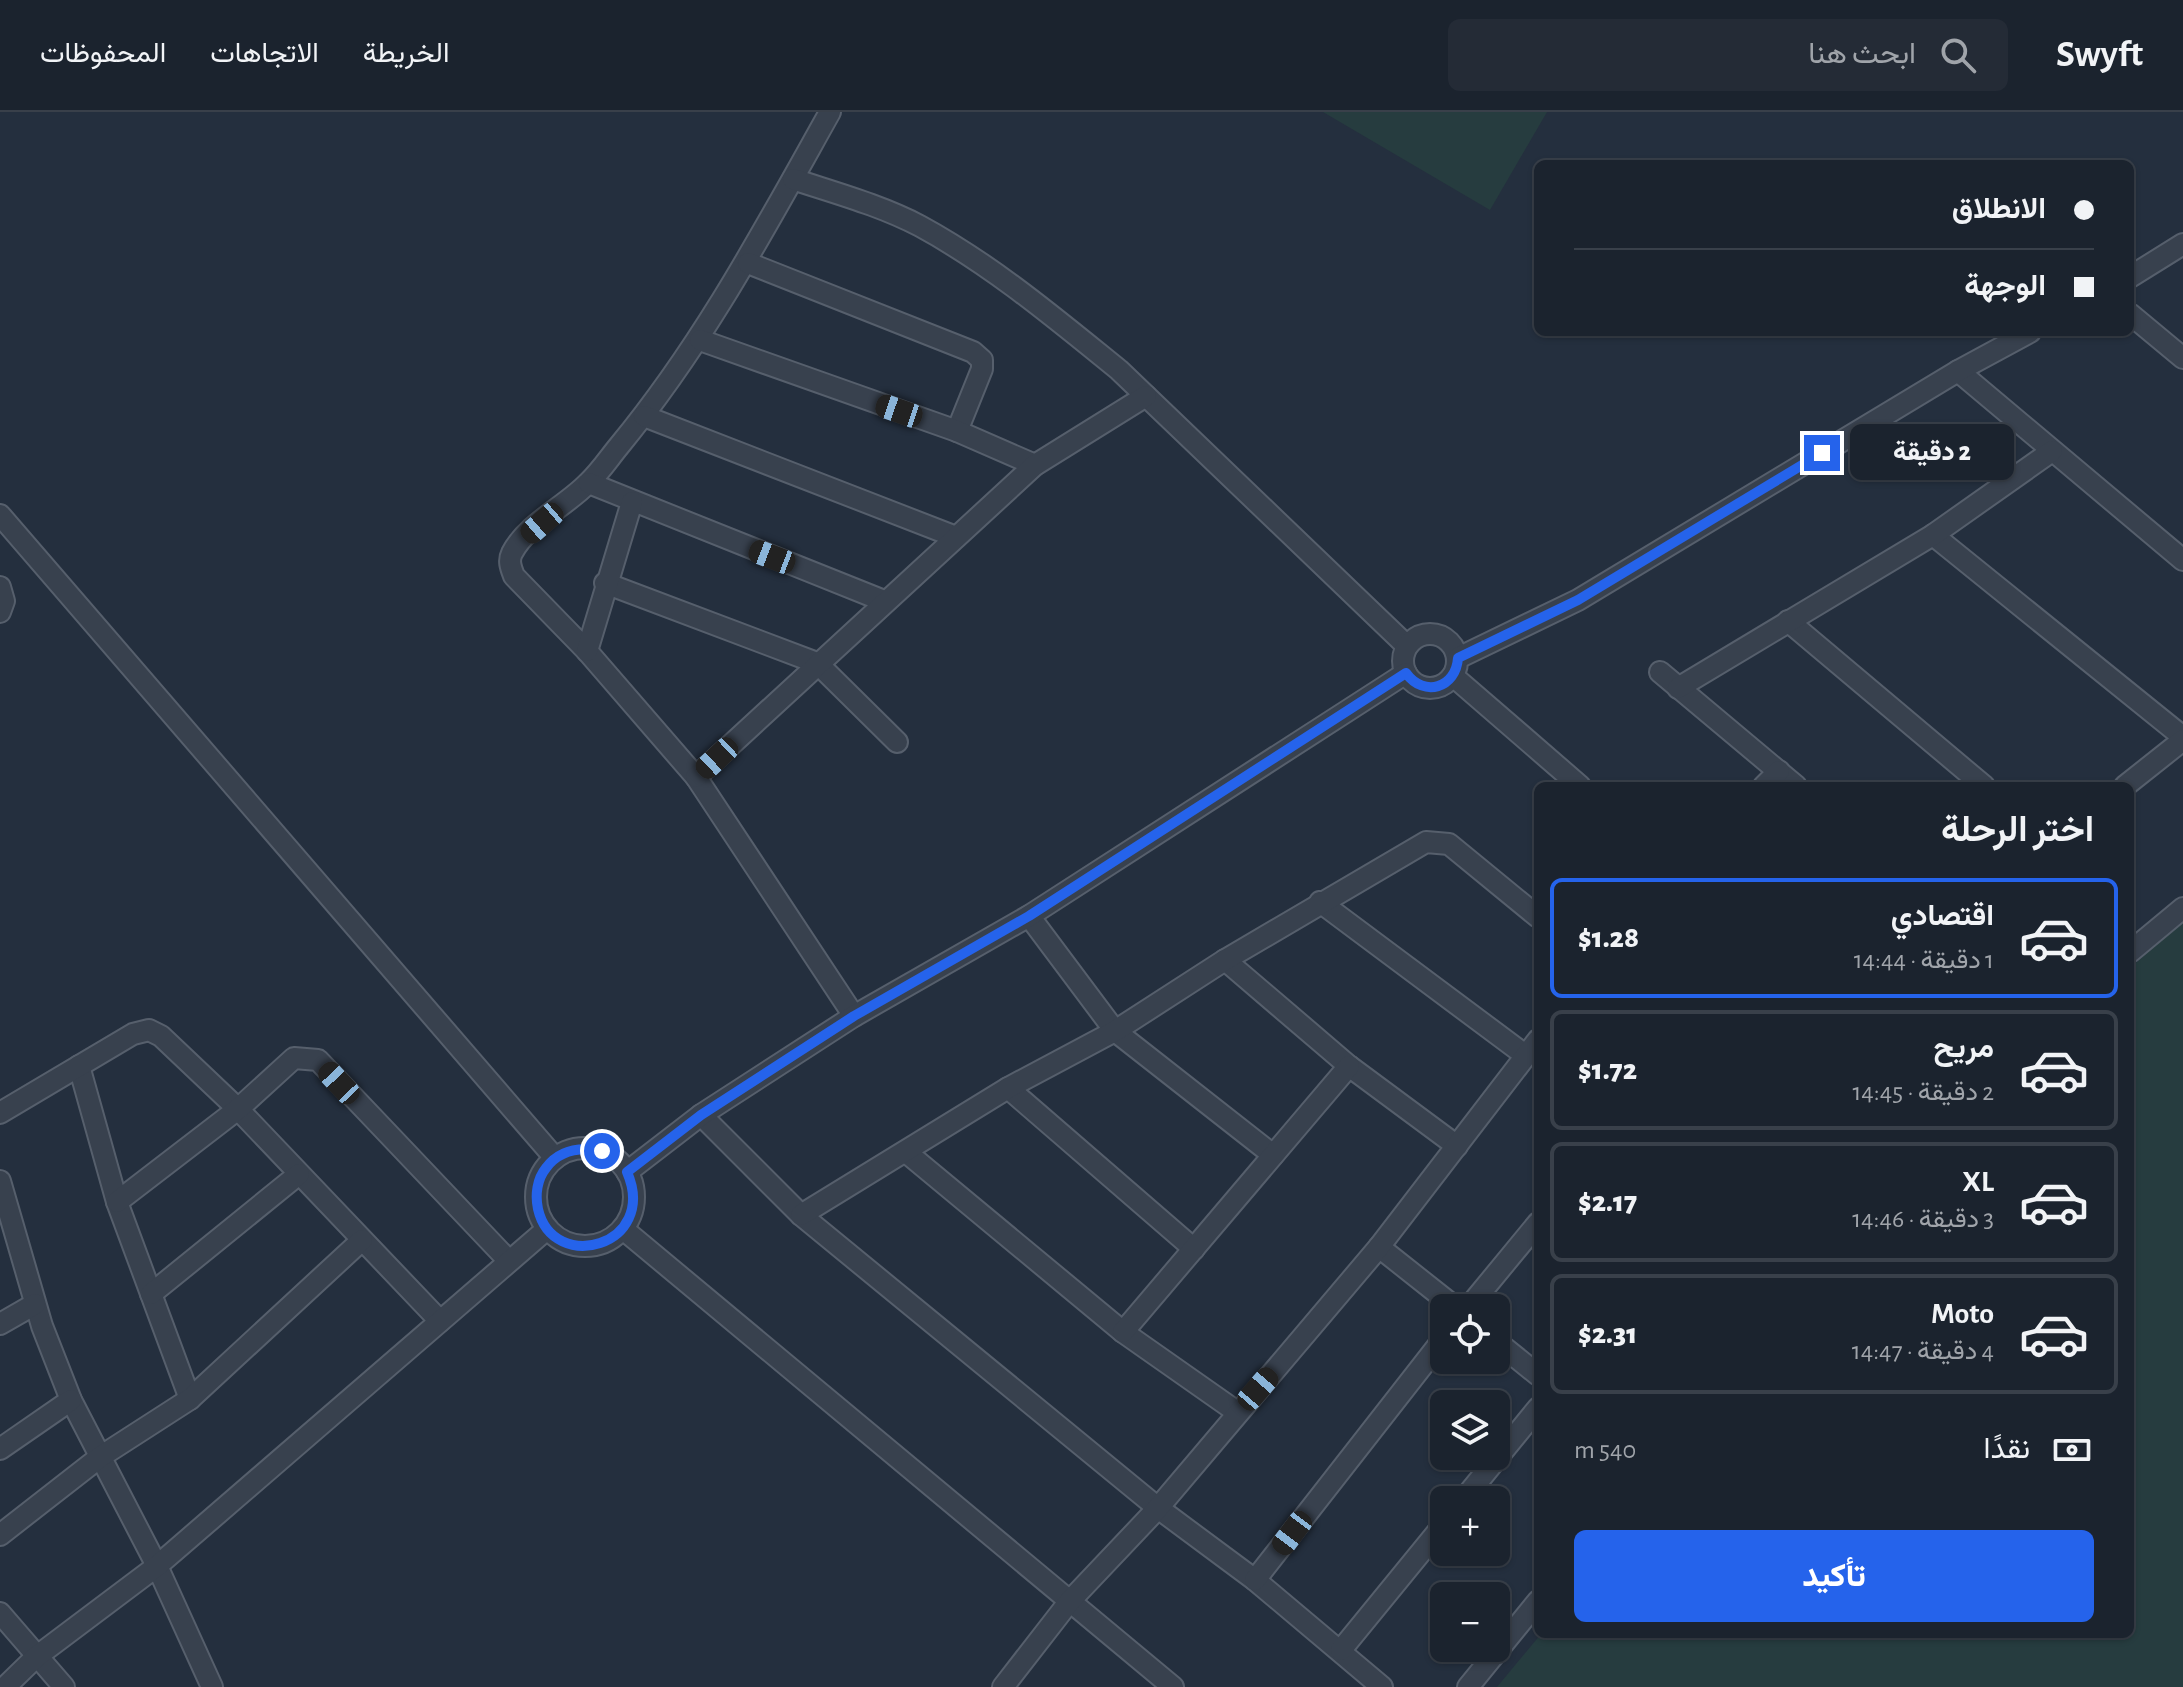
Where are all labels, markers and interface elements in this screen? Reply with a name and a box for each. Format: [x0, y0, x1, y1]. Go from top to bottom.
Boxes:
search box [1448, 19, 2008, 91]
icon: search [1936, 33, 1980, 77]
text: Swyft [2056, 36, 2143, 74]
text: ابحث هنا [1808, 39, 1916, 69]
text: المحفوظات [40, 40, 166, 68]
text: الاتجاهات [210, 40, 319, 68]
text: الخريطة [363, 40, 449, 68]
text: الانطلاق [1952, 194, 2046, 224]
text: الوجهة [1964, 271, 2046, 301]
car [872, 392, 926, 430]
callout: 2 دقيقة [1850, 425, 2014, 481]
route end [1804, 435, 1840, 471]
text: 2 دقيقة [1893, 439, 1971, 465]
car [516, 498, 568, 548]
car [745, 537, 799, 577]
car [691, 733, 743, 783]
text: اختر الرحلة [1941, 812, 2094, 848]
text: اقتصادي [1891, 901, 1994, 931]
icon: car [2018, 902, 2090, 974]
text: $1.28 [1578, 923, 1639, 953]
text: 1 دقيقة · 14:44 [1854, 947, 1994, 973]
text: مريح [1934, 1033, 1994, 1063]
icon: car [2018, 1034, 2090, 1106]
text: $1.72 [1578, 1055, 1637, 1085]
car [314, 1057, 364, 1109]
text: 2 دقيقة · 14:45 [1852, 1079, 1994, 1105]
route start [584, 1133, 620, 1169]
icon: car [2018, 1166, 2090, 1238]
text: XL [1962, 1167, 1994, 1197]
text: $2.17 [1578, 1187, 1637, 1217]
text: 3 دقيقة · 14:46 [1852, 1206, 1994, 1232]
map controls [1430, 1294, 1510, 1662]
button: locate [1430, 1294, 1510, 1374]
icon: car [2018, 1298, 2090, 1370]
text: Moto [1931, 1299, 1994, 1329]
text: $2.31 [1578, 1319, 1637, 1349]
text: 4 دقيقة · 14:47 [1852, 1338, 1994, 1364]
car [1233, 1363, 1283, 1415]
button: layers [1430, 1390, 1510, 1470]
icon: cash [2050, 1428, 2094, 1472]
text: نقدًا [1984, 1434, 2030, 1464]
text: 540 m [1574, 1437, 1636, 1463]
button: + [1430, 1486, 1510, 1566]
car [1268, 1507, 1316, 1559]
button: تأكيد [1574, 1530, 2094, 1622]
button: − [1430, 1582, 1510, 1662]

